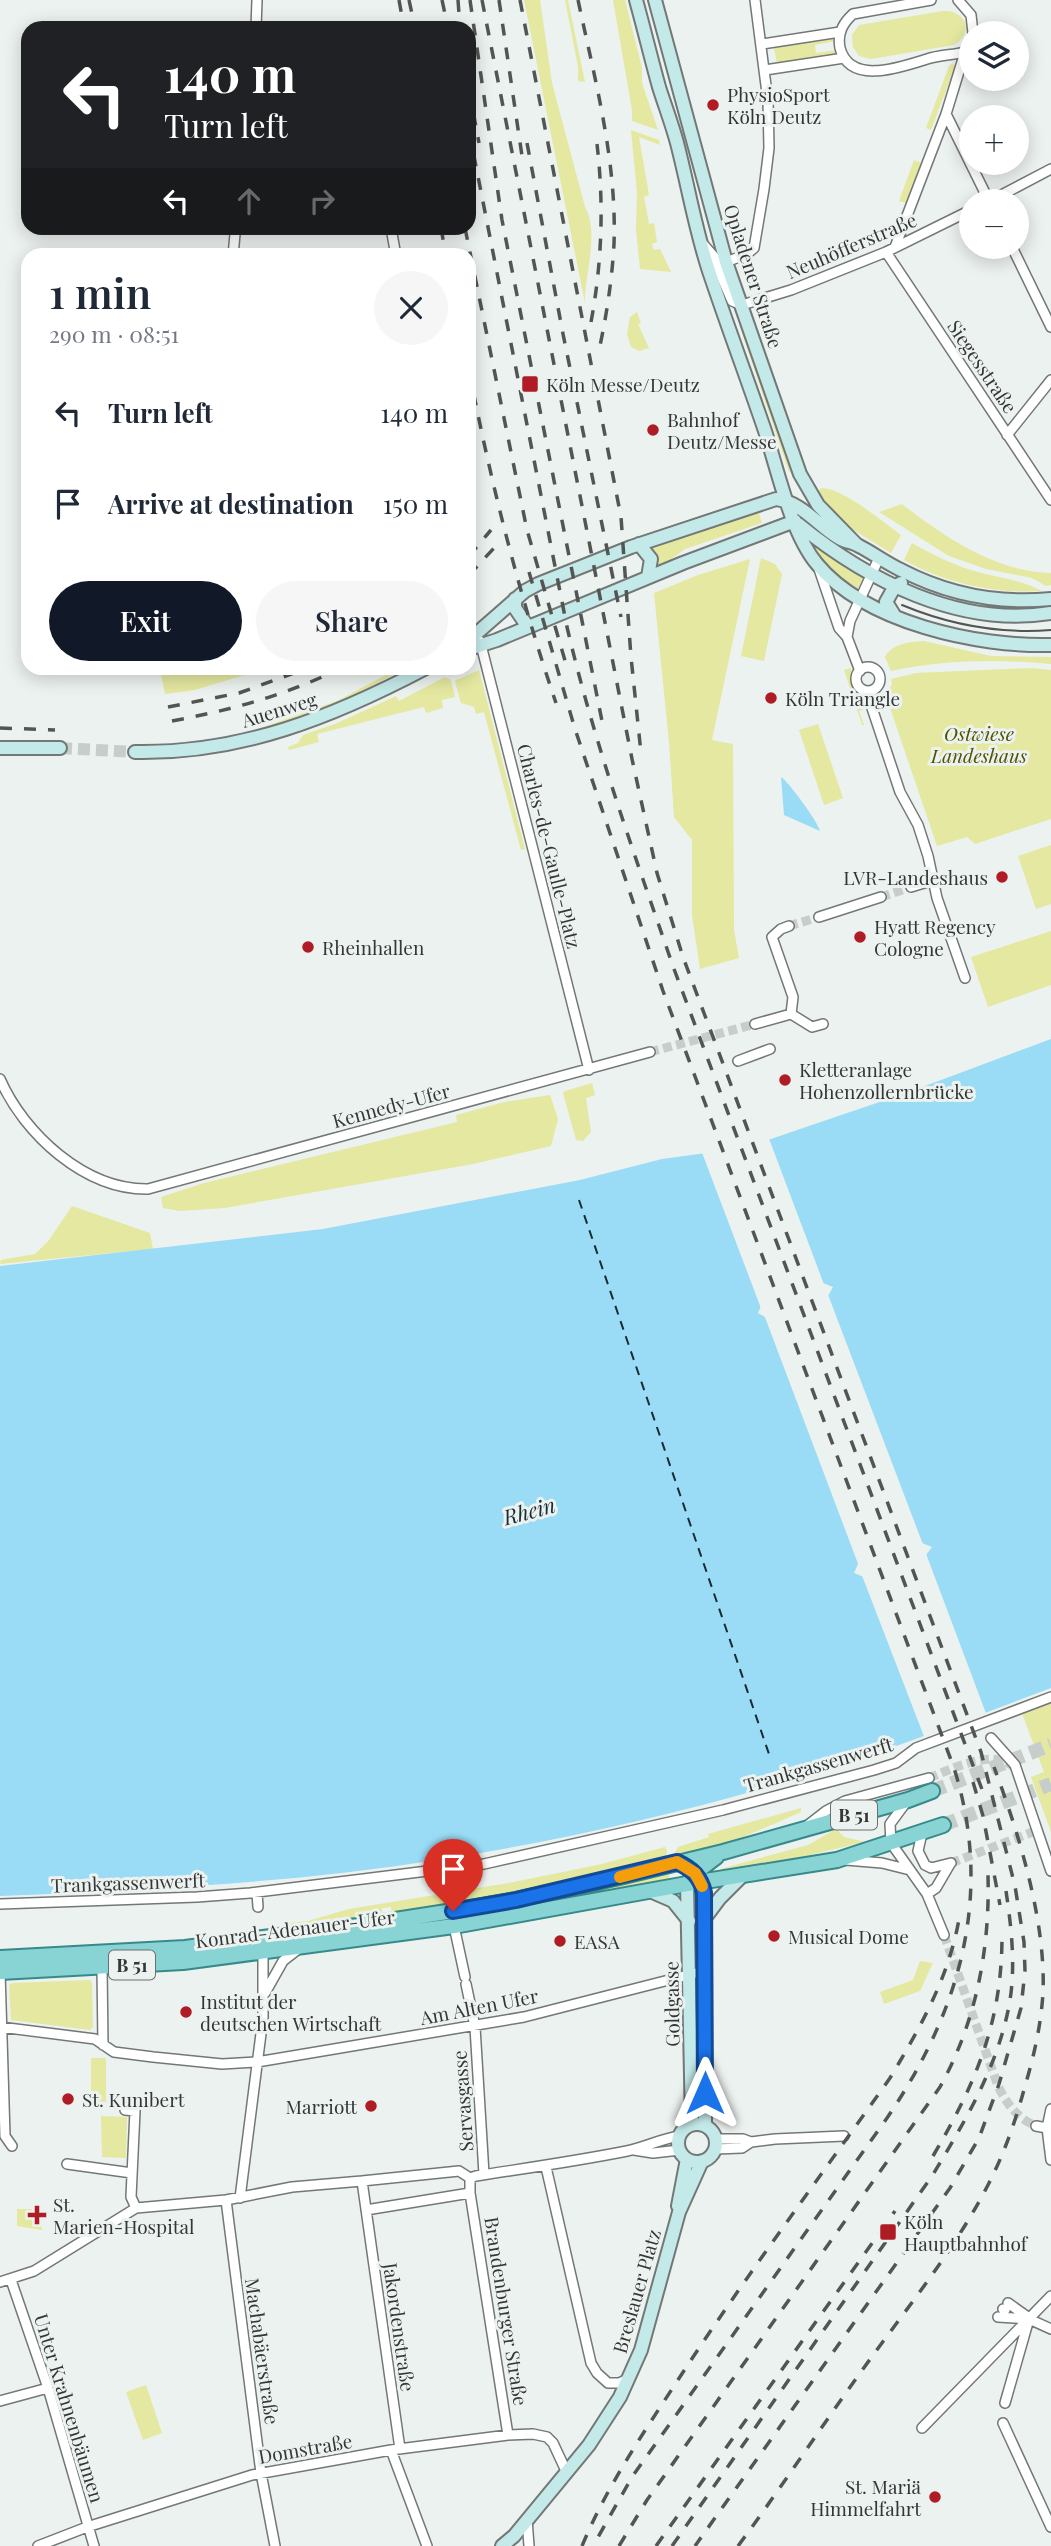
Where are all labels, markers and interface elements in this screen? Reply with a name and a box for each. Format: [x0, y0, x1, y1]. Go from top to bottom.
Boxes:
map controls [959, 21, 1029, 259]
button: layers [959, 21, 1029, 91]
text: 140 m [164, 40, 296, 105]
icon: left [49, 49, 140, 140]
place label: PhysioSport Köln Deutz [727, 81, 830, 129]
marker: PhysioSport Köln Deutz [705, 97, 721, 113]
text: Turn left [164, 103, 288, 146]
button: + [959, 105, 1029, 175]
icon: left [157, 182, 195, 220]
icon: ahead [230, 182, 268, 220]
icon: right [303, 182, 341, 220]
button: − [959, 189, 1029, 259]
street label: Opladener Straße [718, 201, 790, 351]
street label: Neuhöfferstraße [782, 206, 920, 284]
text: 1 min [49, 264, 151, 320]
button: close [374, 271, 448, 345]
street label: Siegesstraße [942, 314, 1024, 418]
text: 290 m · 08:51 [49, 318, 179, 349]
place label: Köln Messe/Deutz [546, 371, 700, 397]
marker: Köln Messe/Deutz [520, 374, 540, 394]
icon: left [49, 394, 87, 432]
text: Turn left [108, 395, 213, 430]
text: 140 m [380, 395, 448, 430]
place label: Bahnhof Deutz/Messe [667, 406, 777, 454]
marker: Bahnhof Deutz/Messe [645, 422, 661, 438]
icon: arrive [49, 485, 87, 523]
text: Arrive at destination [108, 486, 354, 521]
text: 150 m [383, 486, 448, 521]
button: Exit [49, 581, 242, 661]
button: Share [256, 581, 448, 661]
street label: Auenweg [237, 685, 320, 733]
place label: Köln Triangle [785, 685, 900, 711]
marker: Köln Triangle [763, 690, 779, 706]
park label: Ostwiese Landeshaus [930, 720, 1027, 768]
street label: Charles-de-Gaulle-Platz [512, 741, 588, 951]
place label: LVR-Landeshaus [843, 864, 988, 890]
marker: LVR-Landeshaus [994, 869, 1010, 885]
place label: Hyatt Regency Cologne [874, 913, 996, 961]
marker: Hyatt Regency Cologne [852, 929, 868, 945]
place label: Rheinhallen [322, 934, 425, 960]
marker: Rheinhallen [300, 939, 316, 955]
place label: Kletteranlage Hohenzollernbrücke [799, 1056, 974, 1104]
marker: Kletteranlage Hohenzollernbrücke [777, 1072, 793, 1088]
street label: Kennedy-Ufer [329, 1077, 453, 1133]
water label: Rhein [499, 1490, 558, 1531]
street label: Trankgassenwerft [740, 1730, 896, 1798]
road number: B 51 [831, 1800, 877, 1829]
pin [423, 1839, 483, 1911]
icon: arrive [434, 1850, 472, 1888]
street label: Trankgassenwerft [51, 1866, 206, 1898]
street label: Konrad-Adenauer-Ufer [194, 1903, 397, 1953]
place label: Musical Dome [788, 1923, 909, 1949]
place label: EASA [574, 1928, 621, 1954]
marker: Musical Dome [766, 1928, 782, 1944]
marker: EASA [552, 1933, 568, 1949]
road number: B 51 [109, 1951, 155, 1980]
street label: Goldgasse [657, 1961, 685, 2047]
street label: Am Alten Ufer [417, 1982, 541, 2030]
place label: Institut der deutschen Wirtschaft [200, 1988, 382, 2036]
marker: Institut der deutschen Wirtschaft [178, 2004, 194, 2020]
street label: Servasgasse [445, 2050, 479, 2152]
position arrow [668, 2056, 742, 2130]
place label: St. Kunibert [82, 2086, 185, 2112]
marker: St. Kunibert [60, 2091, 76, 2107]
place label: Marriott [286, 2093, 357, 2119]
marker: Marriott [363, 2098, 379, 2114]
place label: St. Marien-Hospital [53, 2191, 195, 2239]
marker: St. Marien-Hospital [27, 2205, 47, 2225]
place label: Köln Hauptbahnhof [904, 2208, 1029, 2256]
street label: Brandenburger Straße [479, 2215, 535, 2407]
marker: Köln Hauptbahnhof [878, 2222, 898, 2242]
street label: Breslauer Platz [606, 2226, 666, 2356]
street label: Jakordenstraße [378, 2260, 422, 2393]
street label: Machabäerstraße [240, 2276, 286, 2426]
street label: Unter Krahnenbäumen [29, 2310, 111, 2506]
street label: Domstraße [256, 2427, 354, 2469]
place label: St. Mariä Himmelfahrt [810, 2473, 922, 2521]
marker: St. Mariä Himmelfahrt [927, 2489, 943, 2505]

